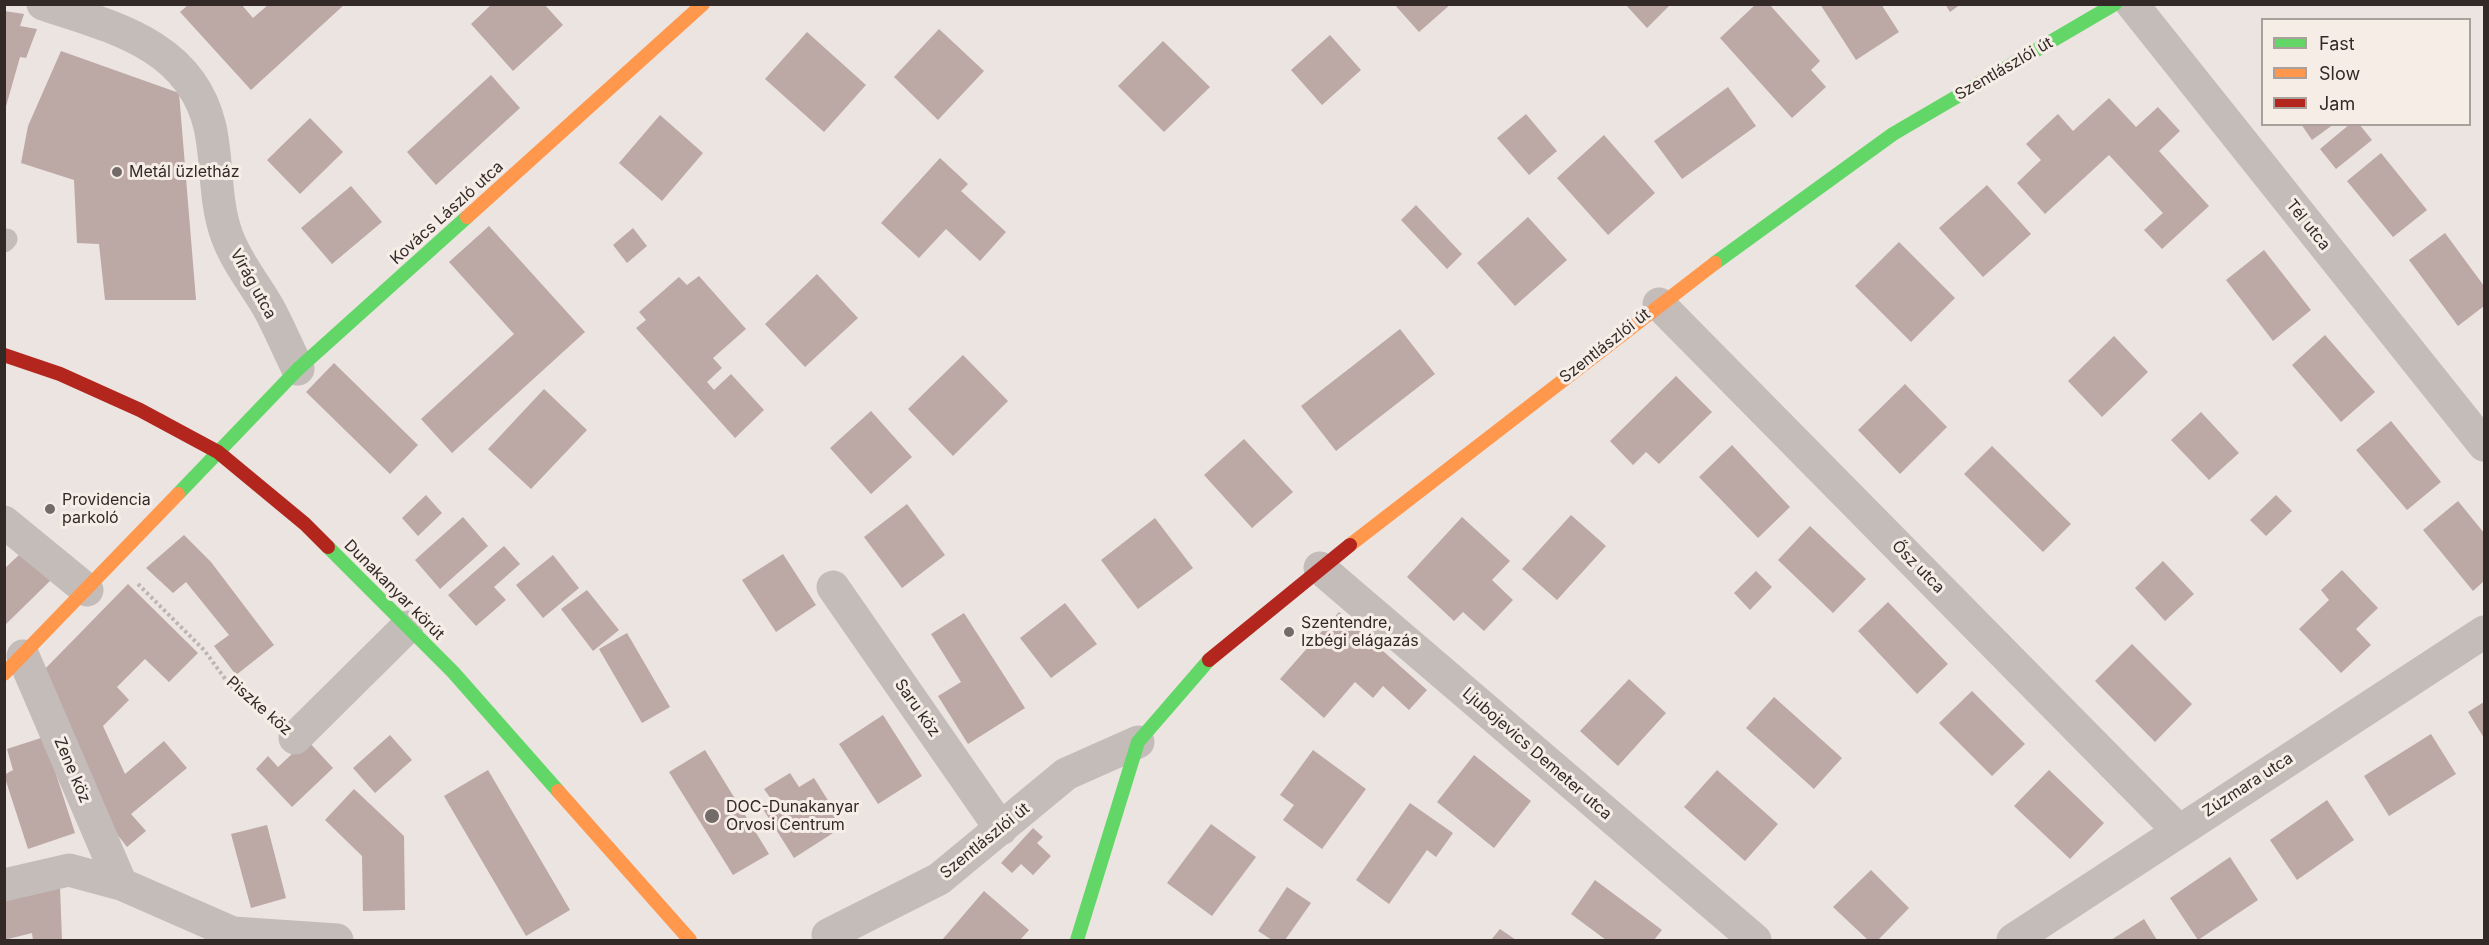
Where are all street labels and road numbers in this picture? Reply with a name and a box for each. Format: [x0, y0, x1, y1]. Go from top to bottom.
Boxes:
street label: Szentlászlói út [1952, 33, 2056, 105]
street label: Kovács László utca [387, 157, 507, 269]
street label: Tél utca [2282, 196, 2334, 254]
street label: Virág utca [226, 246, 280, 322]
street label: Szentlászlói út [1556, 305, 1654, 387]
street label: Dunakanyar körút [340, 536, 448, 644]
street label: Ősz utca [1888, 537, 1948, 597]
street label: Piszke köz [222, 672, 296, 740]
street label: Saru köz [890, 676, 944, 740]
street label: Ljubojevics Demeter utca [1458, 684, 1616, 824]
street label: Zene köz [50, 734, 94, 806]
street label: Zúzmara utca [2199, 749, 2297, 821]
street label: Szentlászlói út [936, 799, 1034, 883]

